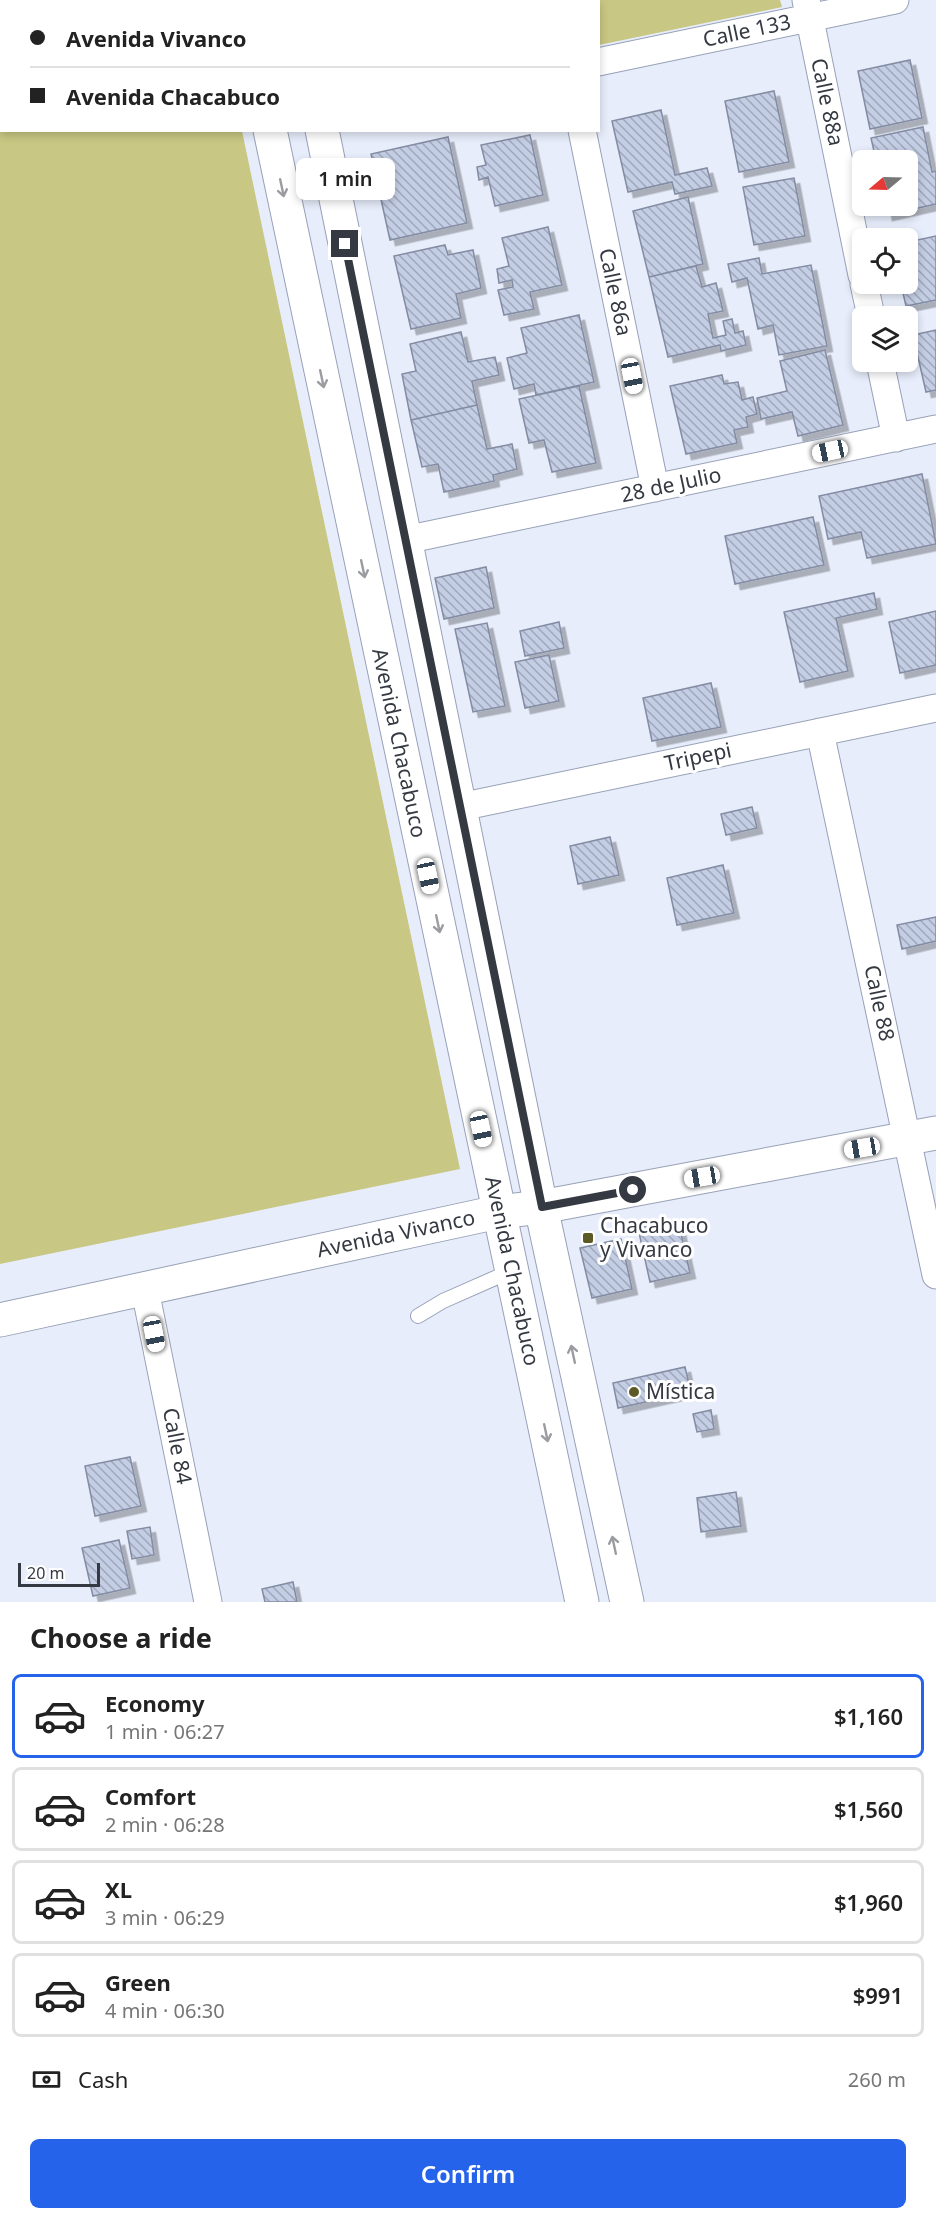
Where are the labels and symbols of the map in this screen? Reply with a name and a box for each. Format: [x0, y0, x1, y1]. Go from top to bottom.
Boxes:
street label: Calle 133 [700, 7, 793, 53]
street label: Calle 88a [805, 55, 851, 148]
north arrow [852, 150, 918, 216]
callout: 1 min [296, 157, 394, 199]
one-way arrow [277, 177, 288, 197]
route end [331, 230, 358, 257]
street label: Calle 86a [593, 245, 639, 338]
car [620, 357, 644, 395]
one-way arrow [317, 369, 329, 388]
car [811, 438, 849, 464]
street label: 28 de Julio [618, 460, 724, 508]
one-way arrow [358, 559, 369, 579]
street label: Avenida Chacabuco [366, 645, 434, 840]
street label: Tripepi [662, 735, 734, 777]
car [415, 857, 441, 895]
one-way arrow [433, 914, 444, 934]
street label: Calle 88 [858, 962, 902, 1043]
car [468, 1110, 494, 1148]
car [843, 1136, 881, 1160]
car [683, 1165, 721, 1189]
street label: Avenida Chacabuco [479, 1173, 547, 1368]
route start [619, 1176, 646, 1203]
street label: Avenida Vivanco [314, 1203, 477, 1263]
place label: Chacabuco y Vivanco [600, 1211, 709, 1263]
marker: Chacabuco y Vivanco [581, 1231, 595, 1245]
car [142, 1315, 166, 1353]
one-way arrow [567, 1345, 579, 1364]
place label: Mística [646, 1377, 715, 1405]
marker: Mística [627, 1385, 641, 1399]
street label: Calle 84 [157, 1405, 199, 1486]
one-way arrow [541, 1423, 552, 1442]
one-way arrow [608, 1536, 620, 1555]
scale bar [18, 1560, 100, 1588]

